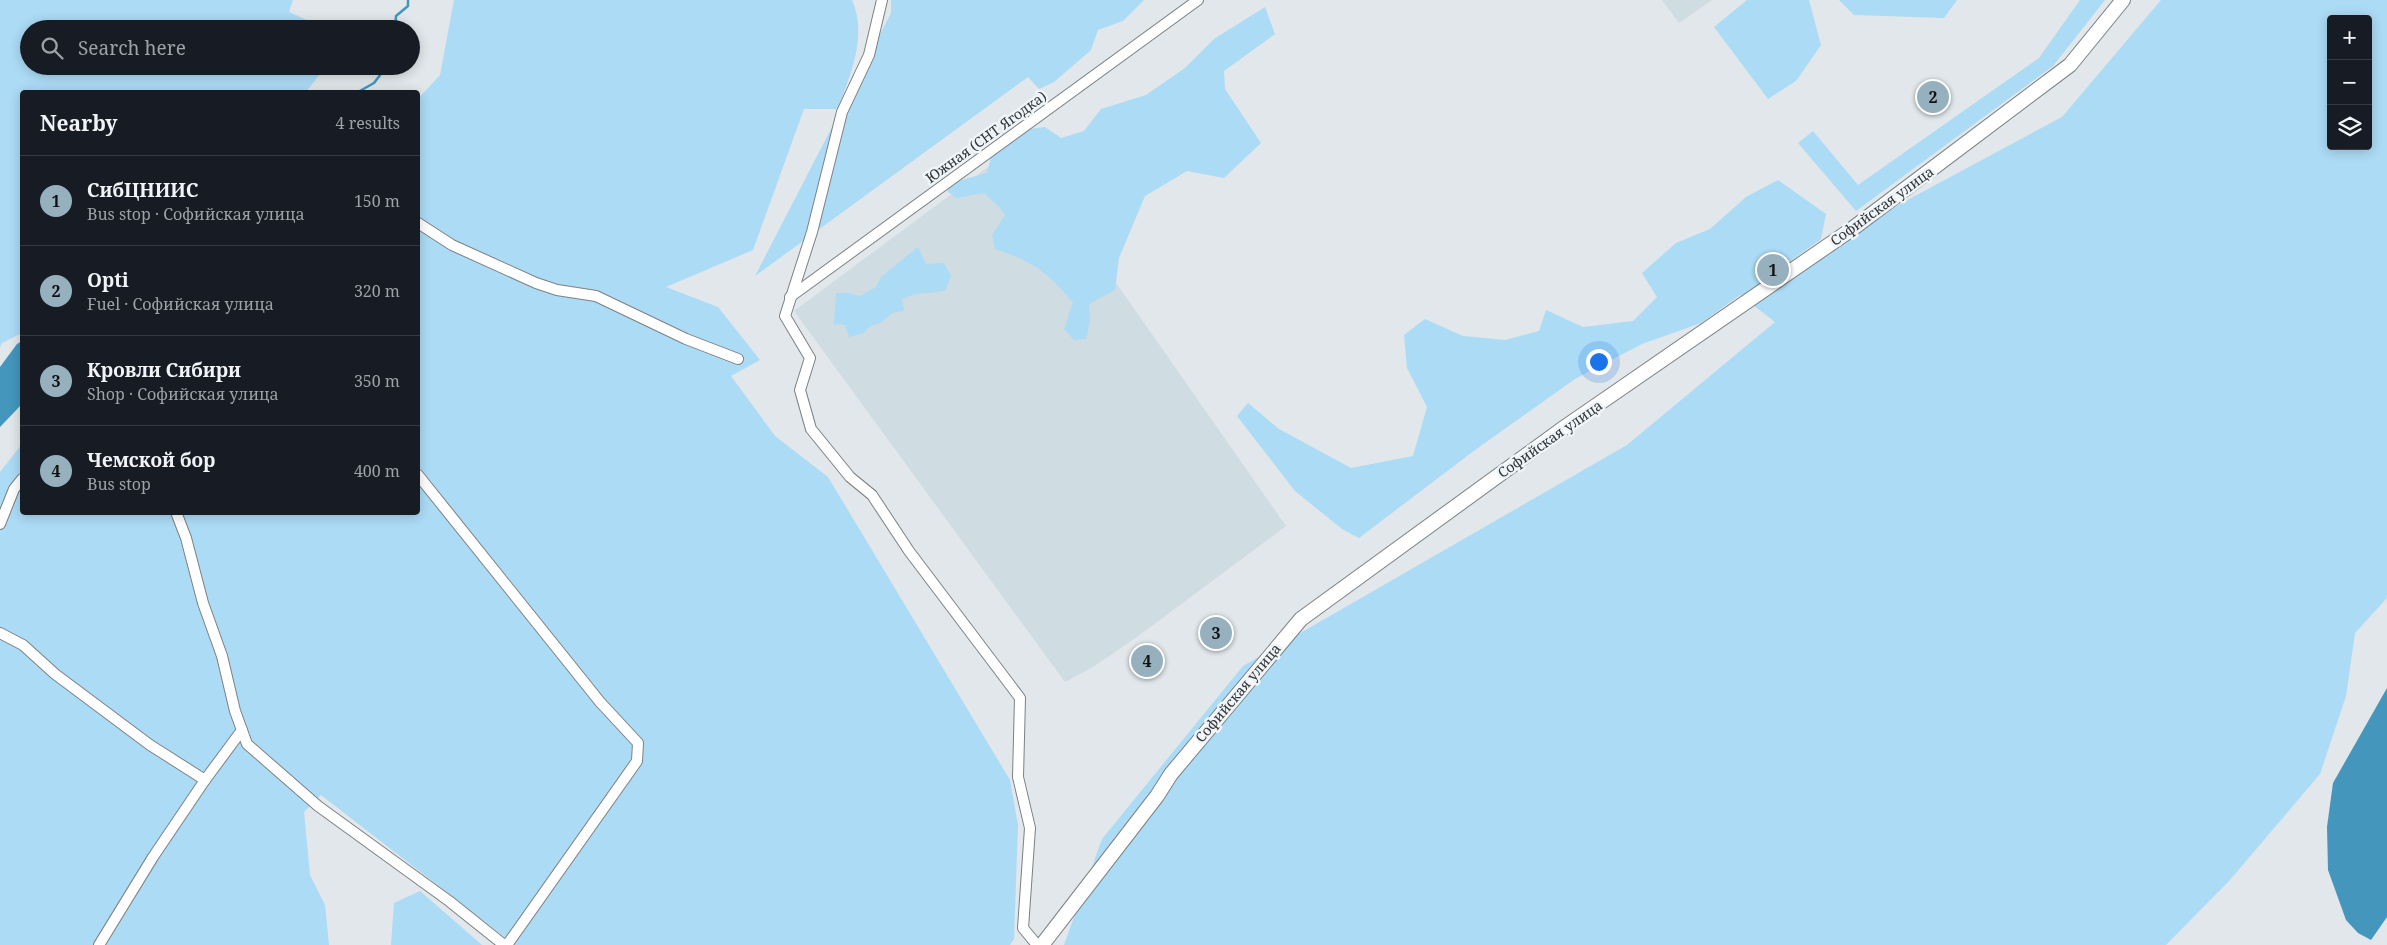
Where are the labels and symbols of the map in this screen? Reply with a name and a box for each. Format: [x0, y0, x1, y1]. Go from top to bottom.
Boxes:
pin: 2 [1917, 78, 1949, 116]
street label: Южная (СНТ Ягодка) [921, 86, 1050, 187]
street label: Софийская улица [1826, 162, 1937, 250]
pin: 1 [1757, 251, 1789, 289]
your location [1586, 349, 1612, 375]
street label: Софийская улица [1494, 395, 1606, 482]
pin: 3 [1200, 614, 1232, 652]
street label: Софийская улица [1191, 639, 1285, 746]
pin: 4 [1131, 642, 1163, 680]

